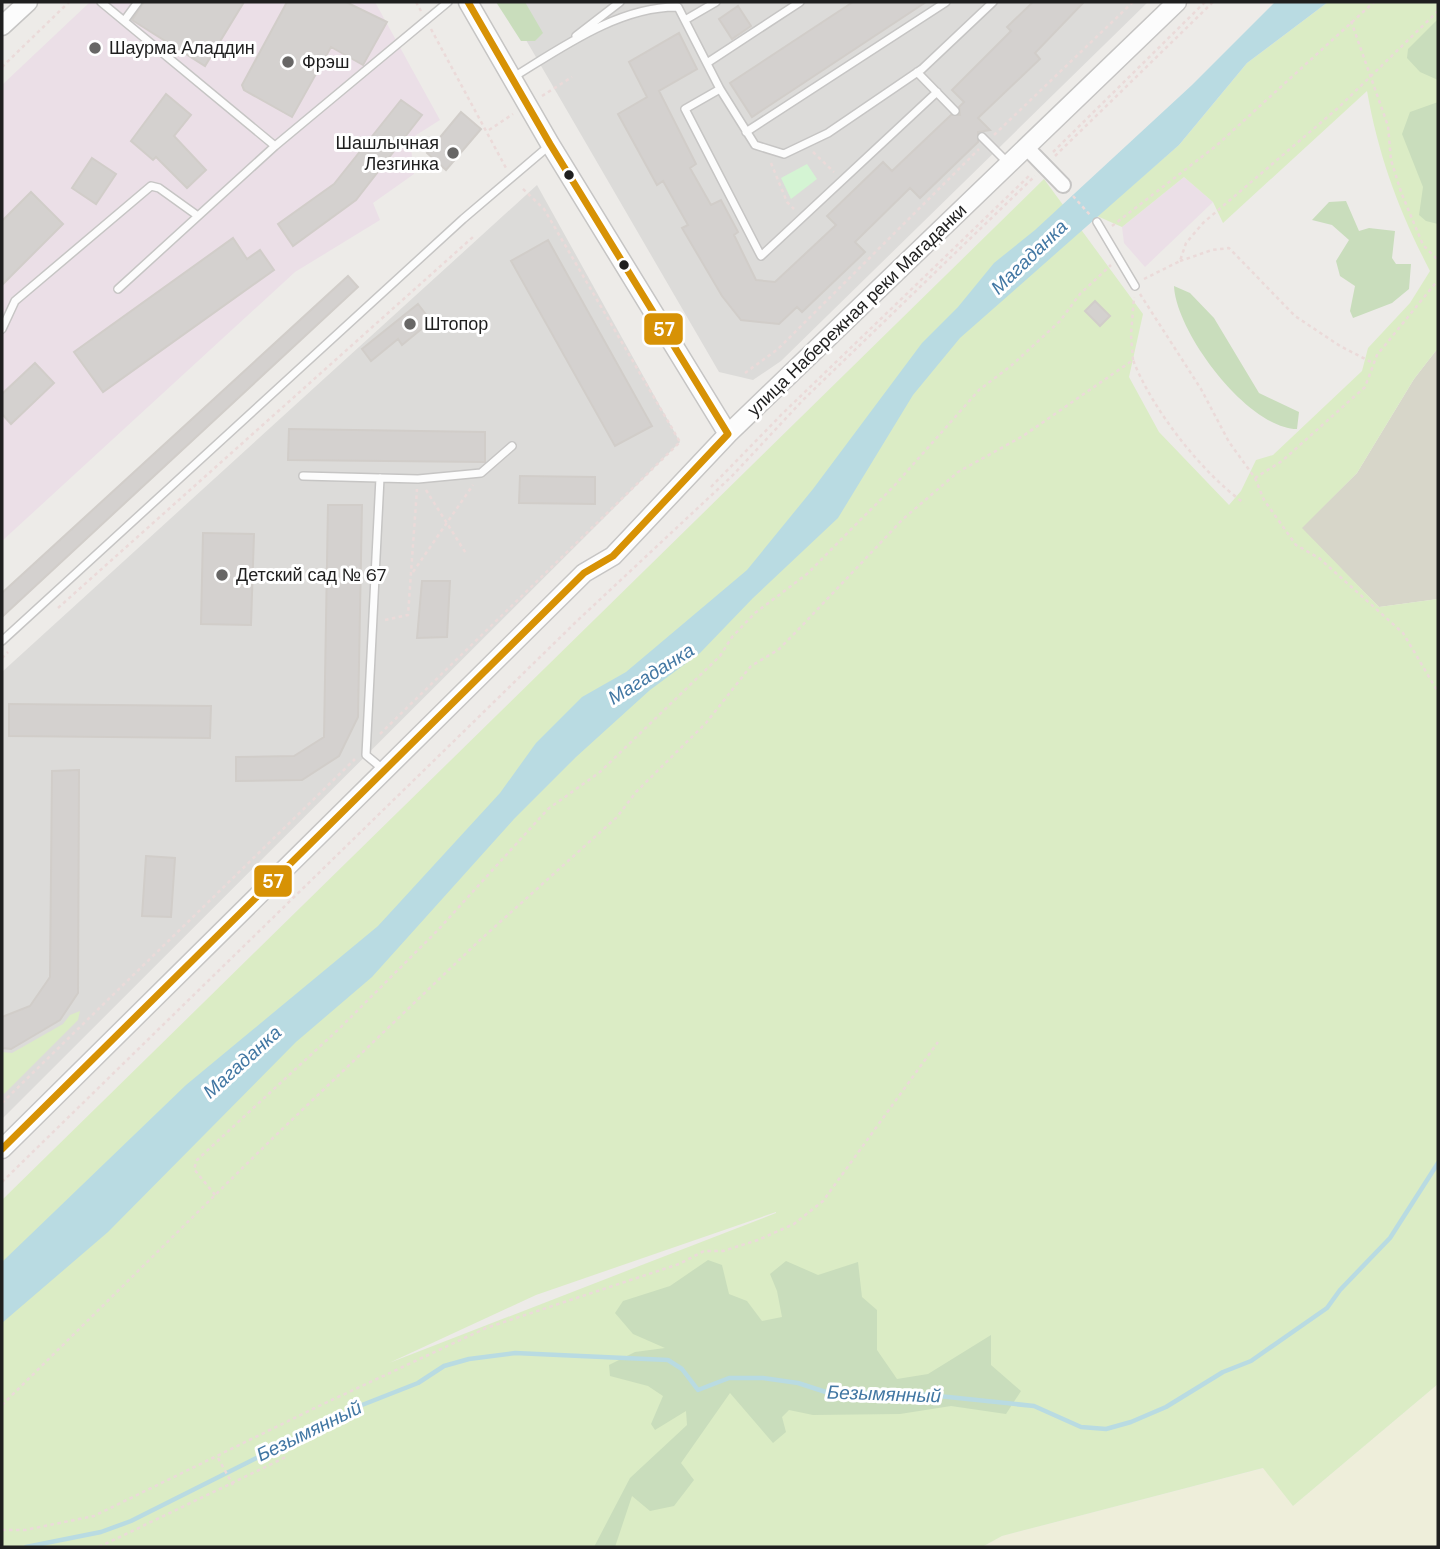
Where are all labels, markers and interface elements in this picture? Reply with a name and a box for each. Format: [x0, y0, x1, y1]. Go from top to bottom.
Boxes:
place label: Шаурма Аладдин [109, 36, 255, 60]
marker: Шаурма Аладдин [87, 40, 103, 56]
place label: Фрэш [302, 50, 349, 74]
marker: Фрэш [280, 54, 296, 70]
place label: Шашлычная Лезгинка [336, 131, 440, 176]
marker: Шашлычная Лезгинка [445, 145, 461, 161]
unlabelled marker [562, 168, 576, 182]
street label: улица Набережная реки Магаданки [742, 198, 972, 422]
water label: Магаданка [985, 214, 1073, 300]
unlabelled marker [617, 258, 631, 272]
place label: Штопор [424, 312, 488, 336]
line badge: 57 [643, 312, 684, 346]
marker: Штопор [402, 316, 418, 332]
text: 57 [653, 317, 675, 342]
place label: Детский сад № 67 [236, 563, 386, 587]
marker: Детский сад № 67 [214, 567, 230, 583]
water label: Магаданка [603, 638, 699, 710]
line badge: 57 [253, 864, 293, 898]
text: 57 [262, 869, 284, 894]
water label: Магаданка [197, 1020, 287, 1104]
water label: Безымянный [827, 1380, 942, 1408]
water label: Безымянный [252, 1395, 366, 1467]

